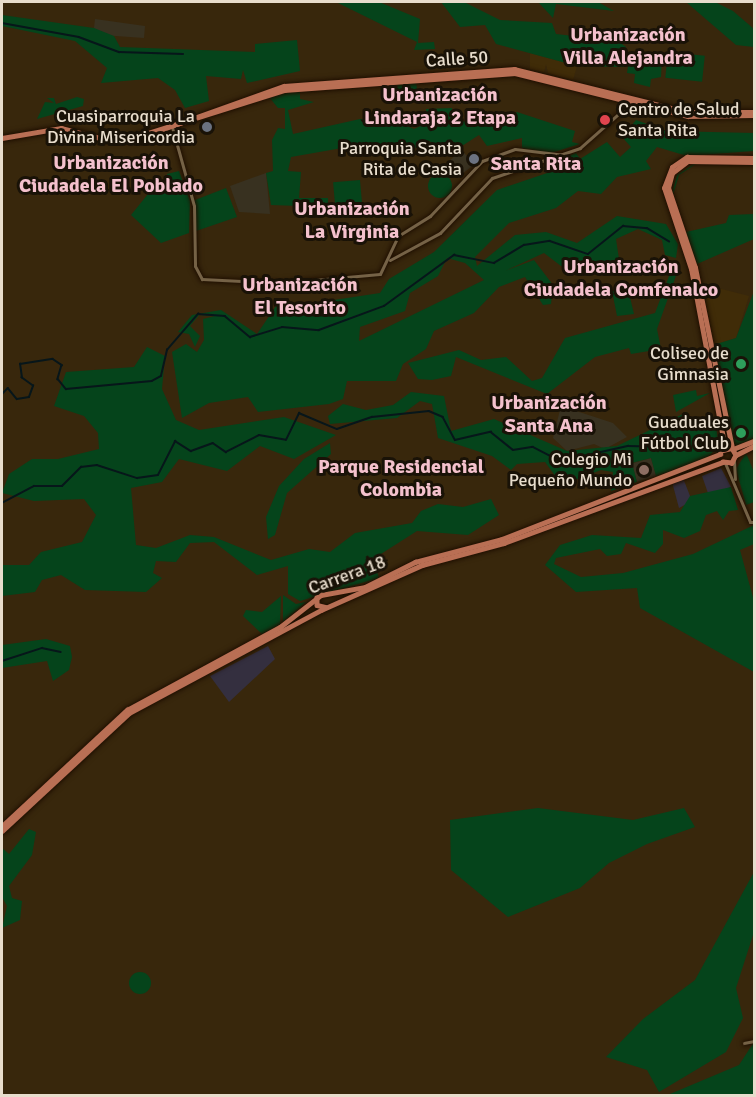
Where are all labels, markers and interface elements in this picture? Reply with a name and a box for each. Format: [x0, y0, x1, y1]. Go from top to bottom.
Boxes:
district label: Urbanización Villa Alejandra [563, 23, 693, 70]
street label: Calle 50 [425, 46, 489, 72]
district label: Urbanización Lindaraja 2 Etapa [364, 82, 516, 129]
place label: Centro de Salud Santa Rita [618, 99, 740, 142]
place label: Cuasiparroquia La Divina Misericordia [47, 106, 195, 148]
marker: Centro de Salud Santa Rita [596, 111, 614, 129]
marker: Cuasiparroquia La Divina Misericordia [200, 120, 214, 134]
place label: Parroquia Santa Rita de Casia [339, 138, 462, 180]
district label: Urbanización Ciudadela El Poblado [19, 150, 203, 197]
district label: Santa Rita [491, 151, 581, 175]
marker: Parroquia Santa Rita de Casia [467, 152, 481, 166]
district label: Urbanización La Virginia [294, 196, 410, 243]
district label: Urbanización Ciudadela Comfenalco [524, 254, 718, 301]
district label: Urbanización El Tesorito [242, 272, 358, 319]
place label: Coliseo de Gimnasia [650, 343, 729, 386]
marker: Coliseo de Gimnasia [734, 357, 748, 371]
district label: Urbanización Santa Ana [491, 390, 607, 437]
place label: Guaduales Fútbol Club [641, 412, 729, 454]
marker: Guaduales Fútbol Club [734, 426, 748, 440]
place label: Colegio Mi Pequeño Mundo [509, 449, 632, 492]
district label: Parque Residencial Colombia [318, 455, 484, 502]
marker: Colegio Mi Pequeño Mundo [637, 463, 651, 477]
street label: Carrera 18 [305, 551, 389, 599]

